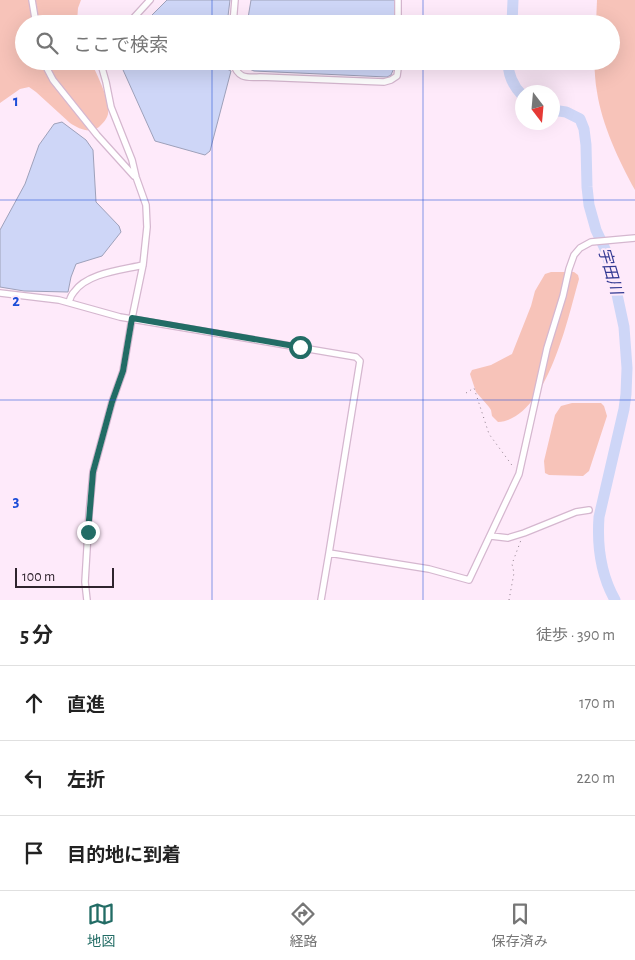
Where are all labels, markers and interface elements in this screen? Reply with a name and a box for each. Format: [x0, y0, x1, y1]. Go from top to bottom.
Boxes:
search box [15, 15, 620, 70]
icon: search [33, 29, 61, 57]
text: ここで検索 [73, 36, 168, 55]
north arrow [515, 85, 560, 130]
text: 1 [13, 93, 19, 109]
water label: 宇田川 [596, 245, 626, 298]
text: 2 [12, 293, 20, 309]
route start [289, 336, 312, 359]
text: 3 [13, 493, 20, 509]
route end [77, 521, 100, 544]
scale bar [15, 565, 114, 588]
text: 100 m [22, 570, 55, 584]
text: 5 分 [20, 625, 53, 646]
text: 徒歩 · 390 m [536, 627, 615, 643]
icon: ahead [20, 689, 48, 717]
text: 170 m [579, 695, 615, 711]
text: 直進 [67, 696, 105, 715]
icon: left [20, 764, 48, 792]
text: 220 m [577, 770, 615, 786]
text: 左折 [67, 771, 105, 790]
icon: arrive [20, 839, 48, 867]
text: 目的地に到着 [67, 846, 181, 865]
tab: 地図 [87, 900, 115, 951]
tab: 経路 [289, 900, 317, 951]
tab: 保存済み [492, 900, 548, 951]

